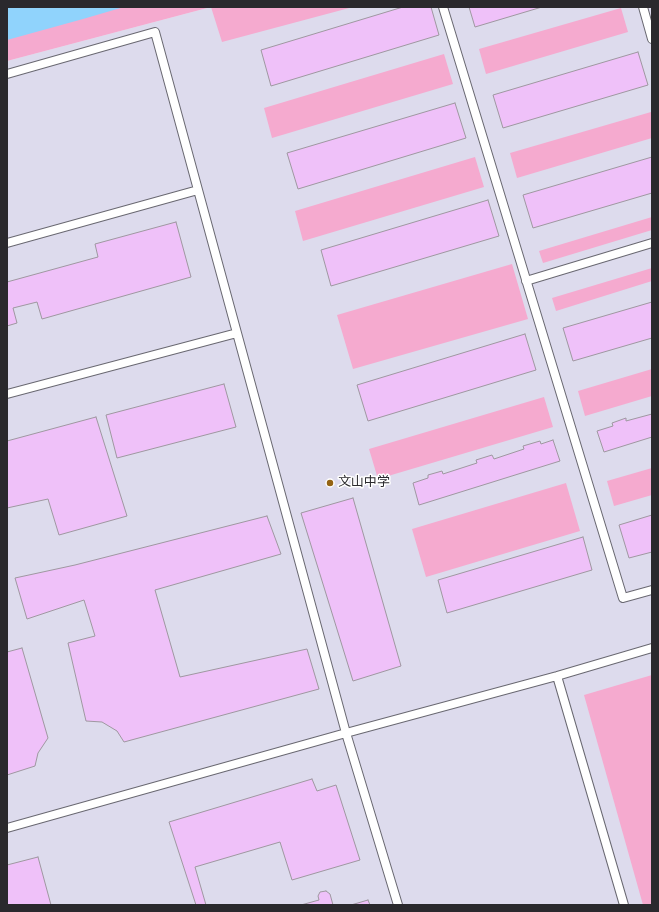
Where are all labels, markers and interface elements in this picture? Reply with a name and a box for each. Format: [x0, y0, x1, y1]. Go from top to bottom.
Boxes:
place label: 文山中学 [338, 475, 390, 491]
marker: 文山中学 [325, 478, 335, 488]

